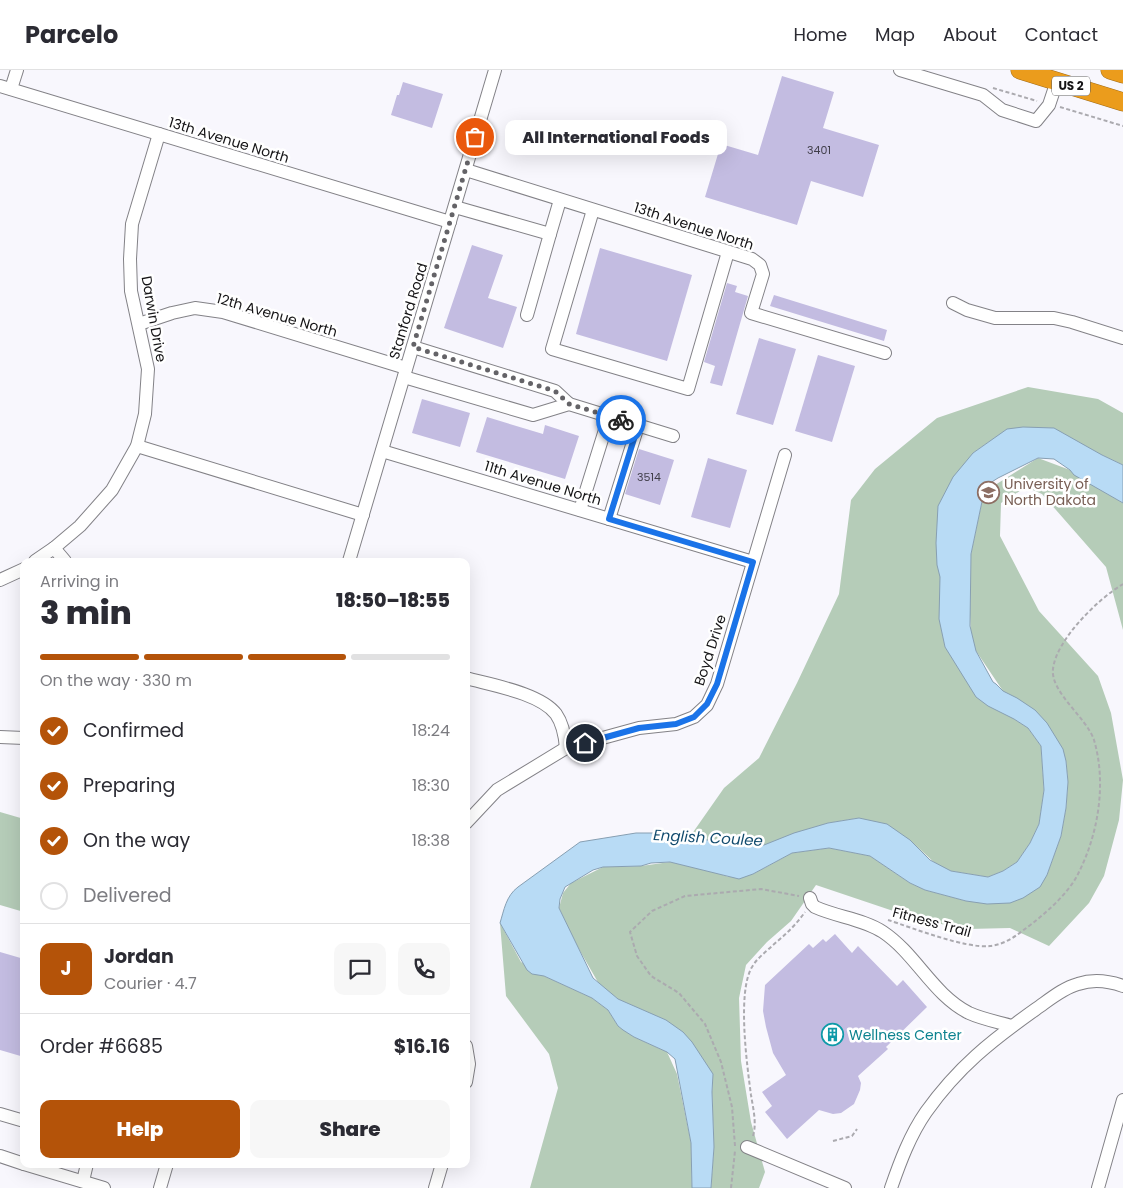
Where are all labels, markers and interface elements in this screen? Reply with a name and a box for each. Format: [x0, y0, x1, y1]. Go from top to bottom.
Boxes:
text: Parcelo [25, 18, 118, 51]
text: Home [793, 22, 847, 47]
text: Map [875, 22, 915, 47]
text: About [943, 22, 997, 47]
text: Contact [1025, 22, 1098, 47]
road number: US 2 [1052, 77, 1090, 96]
street label: 13th Avenue North [166, 112, 292, 168]
pin [454, 116, 496, 158]
callout: All International Foods [505, 120, 728, 154]
icon: bag [461, 123, 489, 151]
text: All International Foods [522, 126, 710, 149]
house number: 3401 [807, 142, 831, 158]
street label: 13th Avenue North [632, 197, 756, 255]
street label: Stanford Road [384, 260, 432, 362]
street label: Darwin Drive [137, 274, 171, 364]
street label: 12th Avenue North [214, 288, 340, 342]
courier [596, 395, 646, 445]
icon: bike [607, 406, 635, 434]
street label: 11th Avenue North [482, 456, 604, 510]
house number: 3514 [637, 469, 661, 485]
place label: University of North Dakota [1004, 474, 1096, 510]
school or university icon: University of North Dakota [976, 480, 1000, 504]
text: Arriving in [40, 570, 119, 593]
text: 18:50–18:55 [336, 587, 450, 614]
text: 3 min [40, 590, 132, 635]
street label: Boyd Drive [689, 612, 731, 688]
text: On the way · 330 m [40, 669, 192, 692]
icon: check [40, 717, 68, 745]
text: Confirmed [83, 717, 184, 744]
text: 18:24 [412, 719, 450, 742]
pin [564, 722, 606, 764]
icon: home [571, 729, 599, 757]
icon: check [40, 772, 68, 800]
text: Preparing [83, 772, 175, 799]
text: 18:30 [412, 774, 450, 797]
water label: English Coulee [653, 824, 763, 851]
icon: check [40, 827, 68, 855]
text: On the way [83, 827, 190, 854]
text: 18:38 [412, 829, 450, 852]
text: Delivered [83, 882, 172, 909]
street label: Fitness Trail [890, 902, 974, 942]
text: Jordan [104, 943, 174, 970]
button: chat [334, 943, 386, 995]
button: phone [398, 943, 450, 995]
text: J [61, 955, 71, 982]
text: Courier · 4.7 [104, 972, 197, 995]
building icon: Wellness Center [821, 1023, 845, 1047]
place label: Wellness Center [849, 1025, 962, 1045]
text: Order #6685 [40, 1033, 163, 1060]
text: $16.16 [394, 1033, 450, 1060]
button: Help [40, 1100, 240, 1158]
button: Share [250, 1100, 450, 1158]

